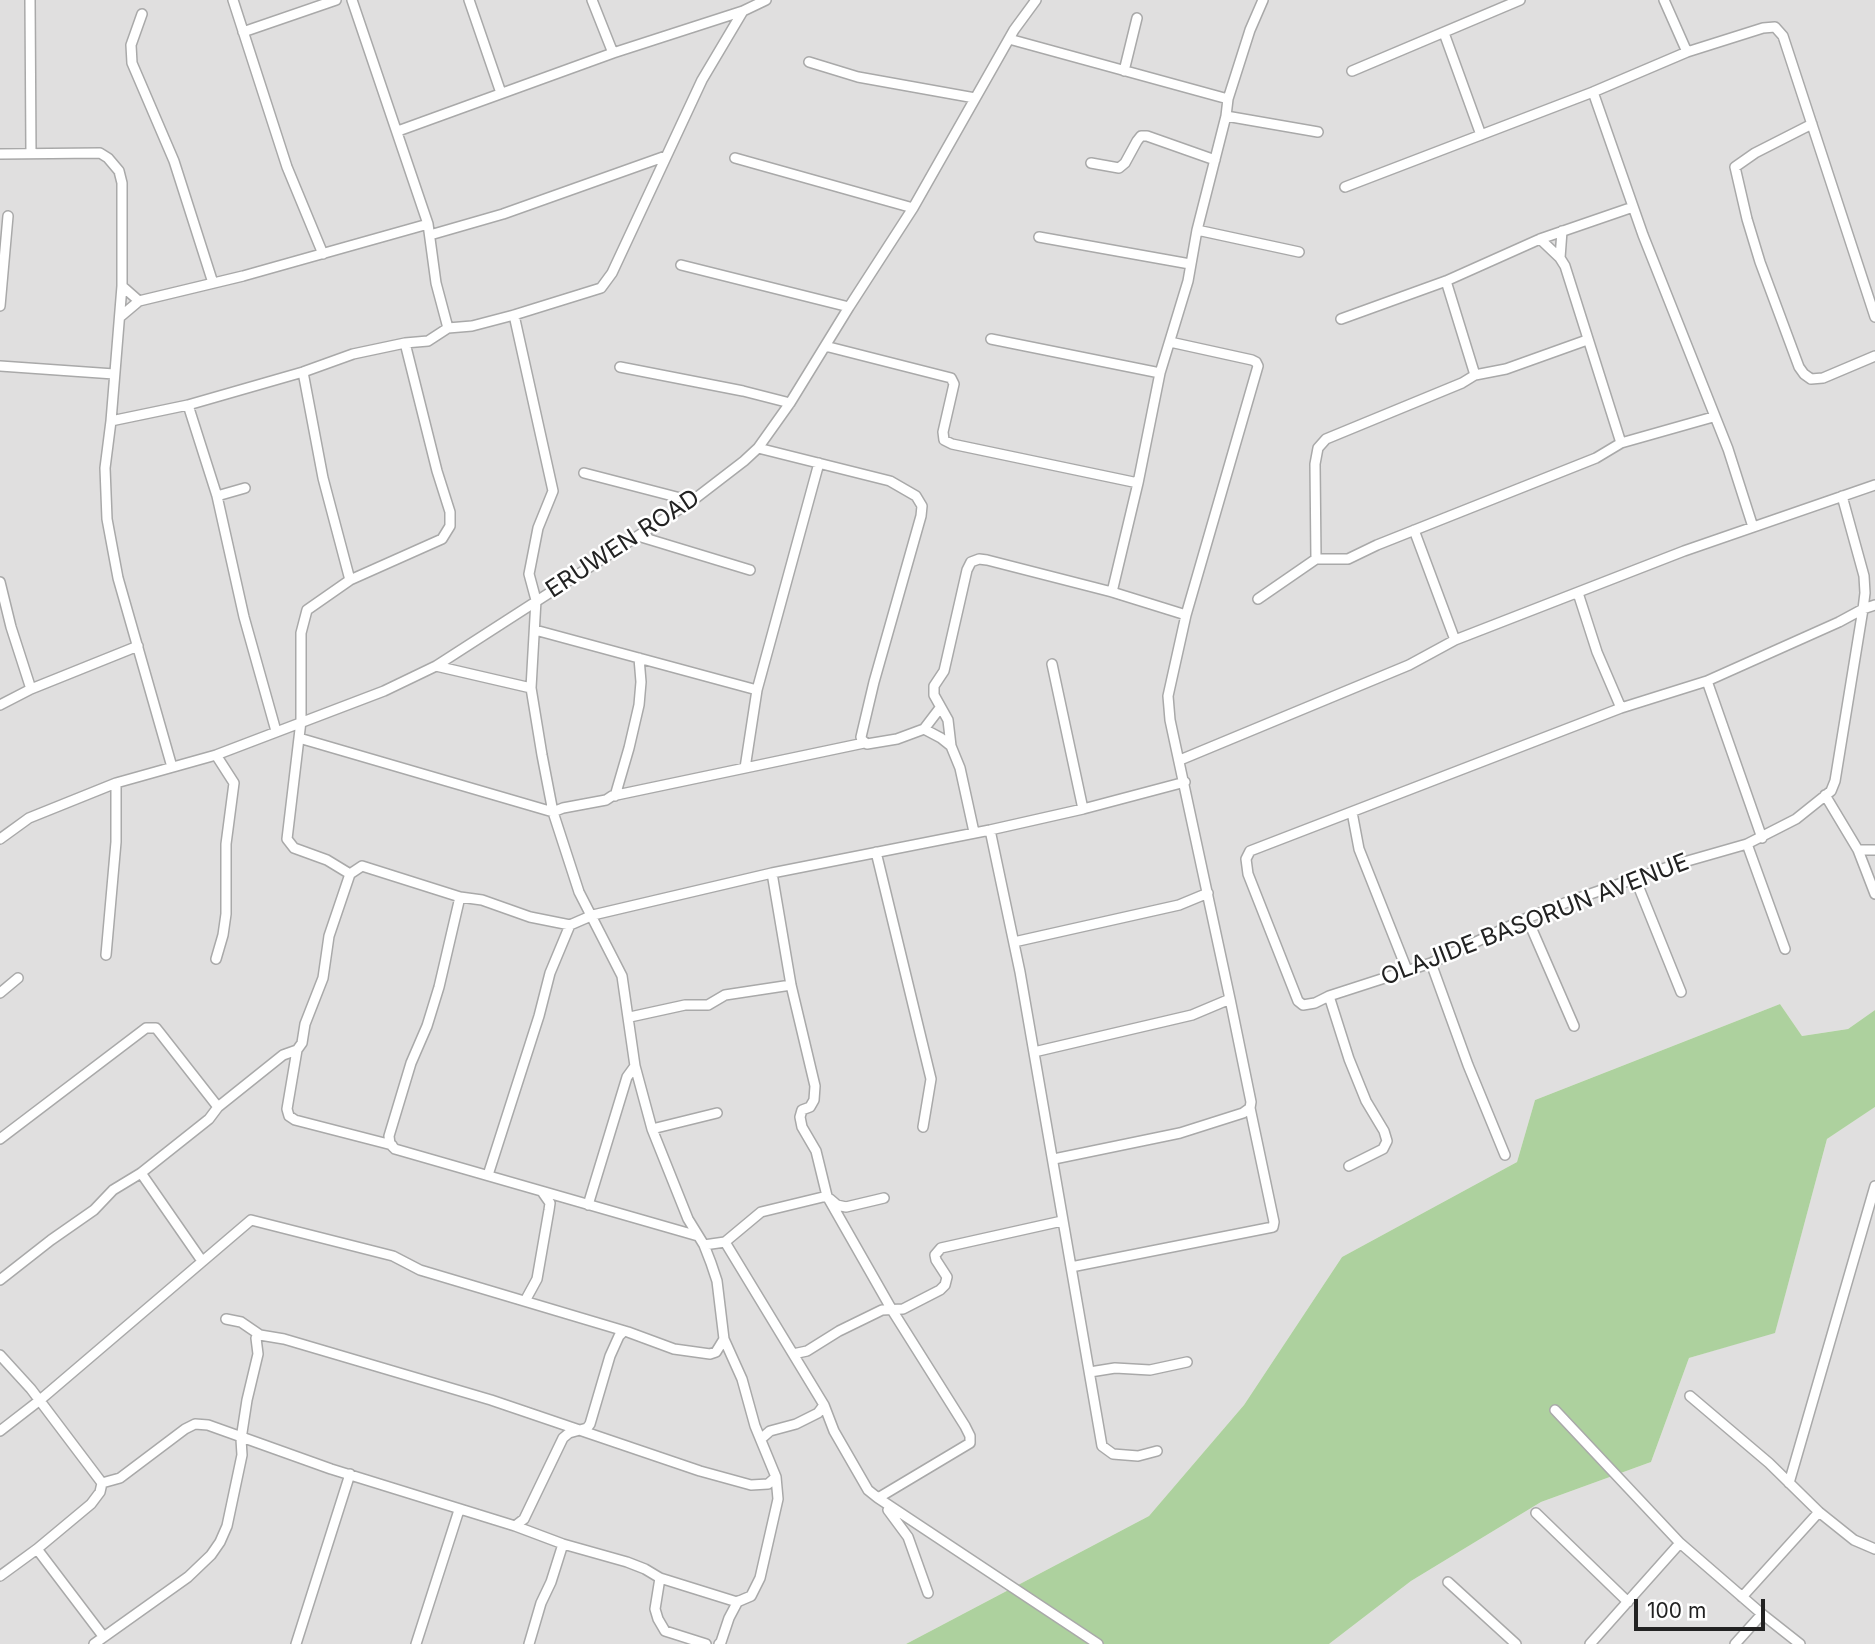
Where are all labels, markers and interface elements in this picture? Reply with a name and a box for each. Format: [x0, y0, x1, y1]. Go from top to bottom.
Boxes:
street label: ERUWEN ROAD [541, 484, 705, 604]
street label: OLAJIDE BASORUN AVENUE [1377, 848, 1693, 992]
scale bar [1637, 1584, 1768, 1628]
text: 100 m [1647, 1598, 1706, 1623]

